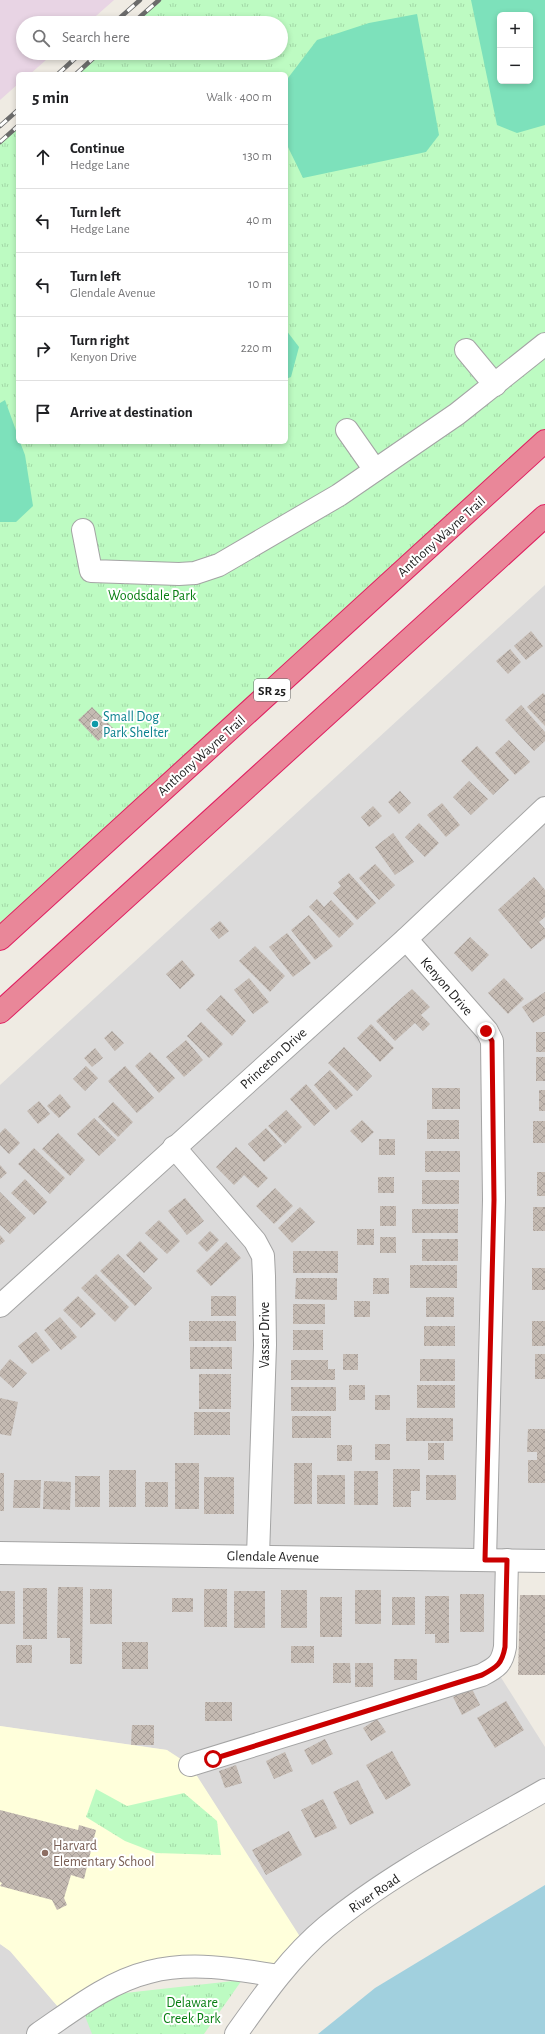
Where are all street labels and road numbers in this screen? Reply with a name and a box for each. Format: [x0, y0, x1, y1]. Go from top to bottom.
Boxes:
street label: Anthony Wayne Trail [395, 494, 488, 580]
road number: SR 25 [254, 679, 290, 701]
street label: Anthony Wayne Trail [155, 713, 248, 799]
street label: Kenyon Drive [417, 955, 475, 1018]
street label: Princeton Drive [238, 1026, 309, 1092]
street label: Vassar Drive [258, 1302, 272, 1368]
street label: Glendale Avenue [227, 1549, 319, 1565]
street label: River Road [347, 1872, 403, 1916]

